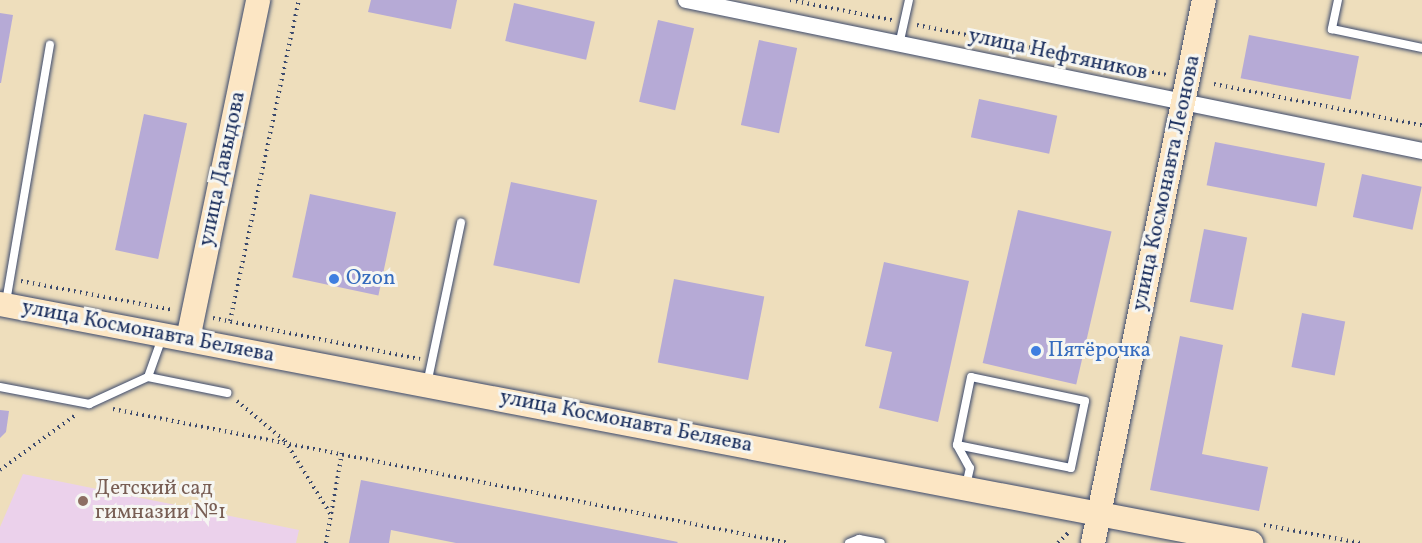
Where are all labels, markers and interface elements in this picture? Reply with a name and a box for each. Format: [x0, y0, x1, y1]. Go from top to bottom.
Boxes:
street label: улица Нефтяников [966, 24, 1150, 86]
street label: улица Космонавта Леонова [1128, 53, 1206, 313]
street label: улица Давыдова [194, 89, 252, 249]
place label: Ozon [346, 266, 396, 292]
marker: Ozon [327, 272, 341, 286]
street label: улица Космонавта Беляева [20, 295, 276, 369]
place label: Пятёрочка [1048, 338, 1151, 364]
marker: Пятёрочка [1029, 344, 1043, 358]
street label: улица Космонавта Беляева [498, 385, 754, 459]
place label: Детский сад гимназии №1 [95, 476, 226, 526]
marker: Детский сад гимназии №1 [76, 494, 90, 508]

